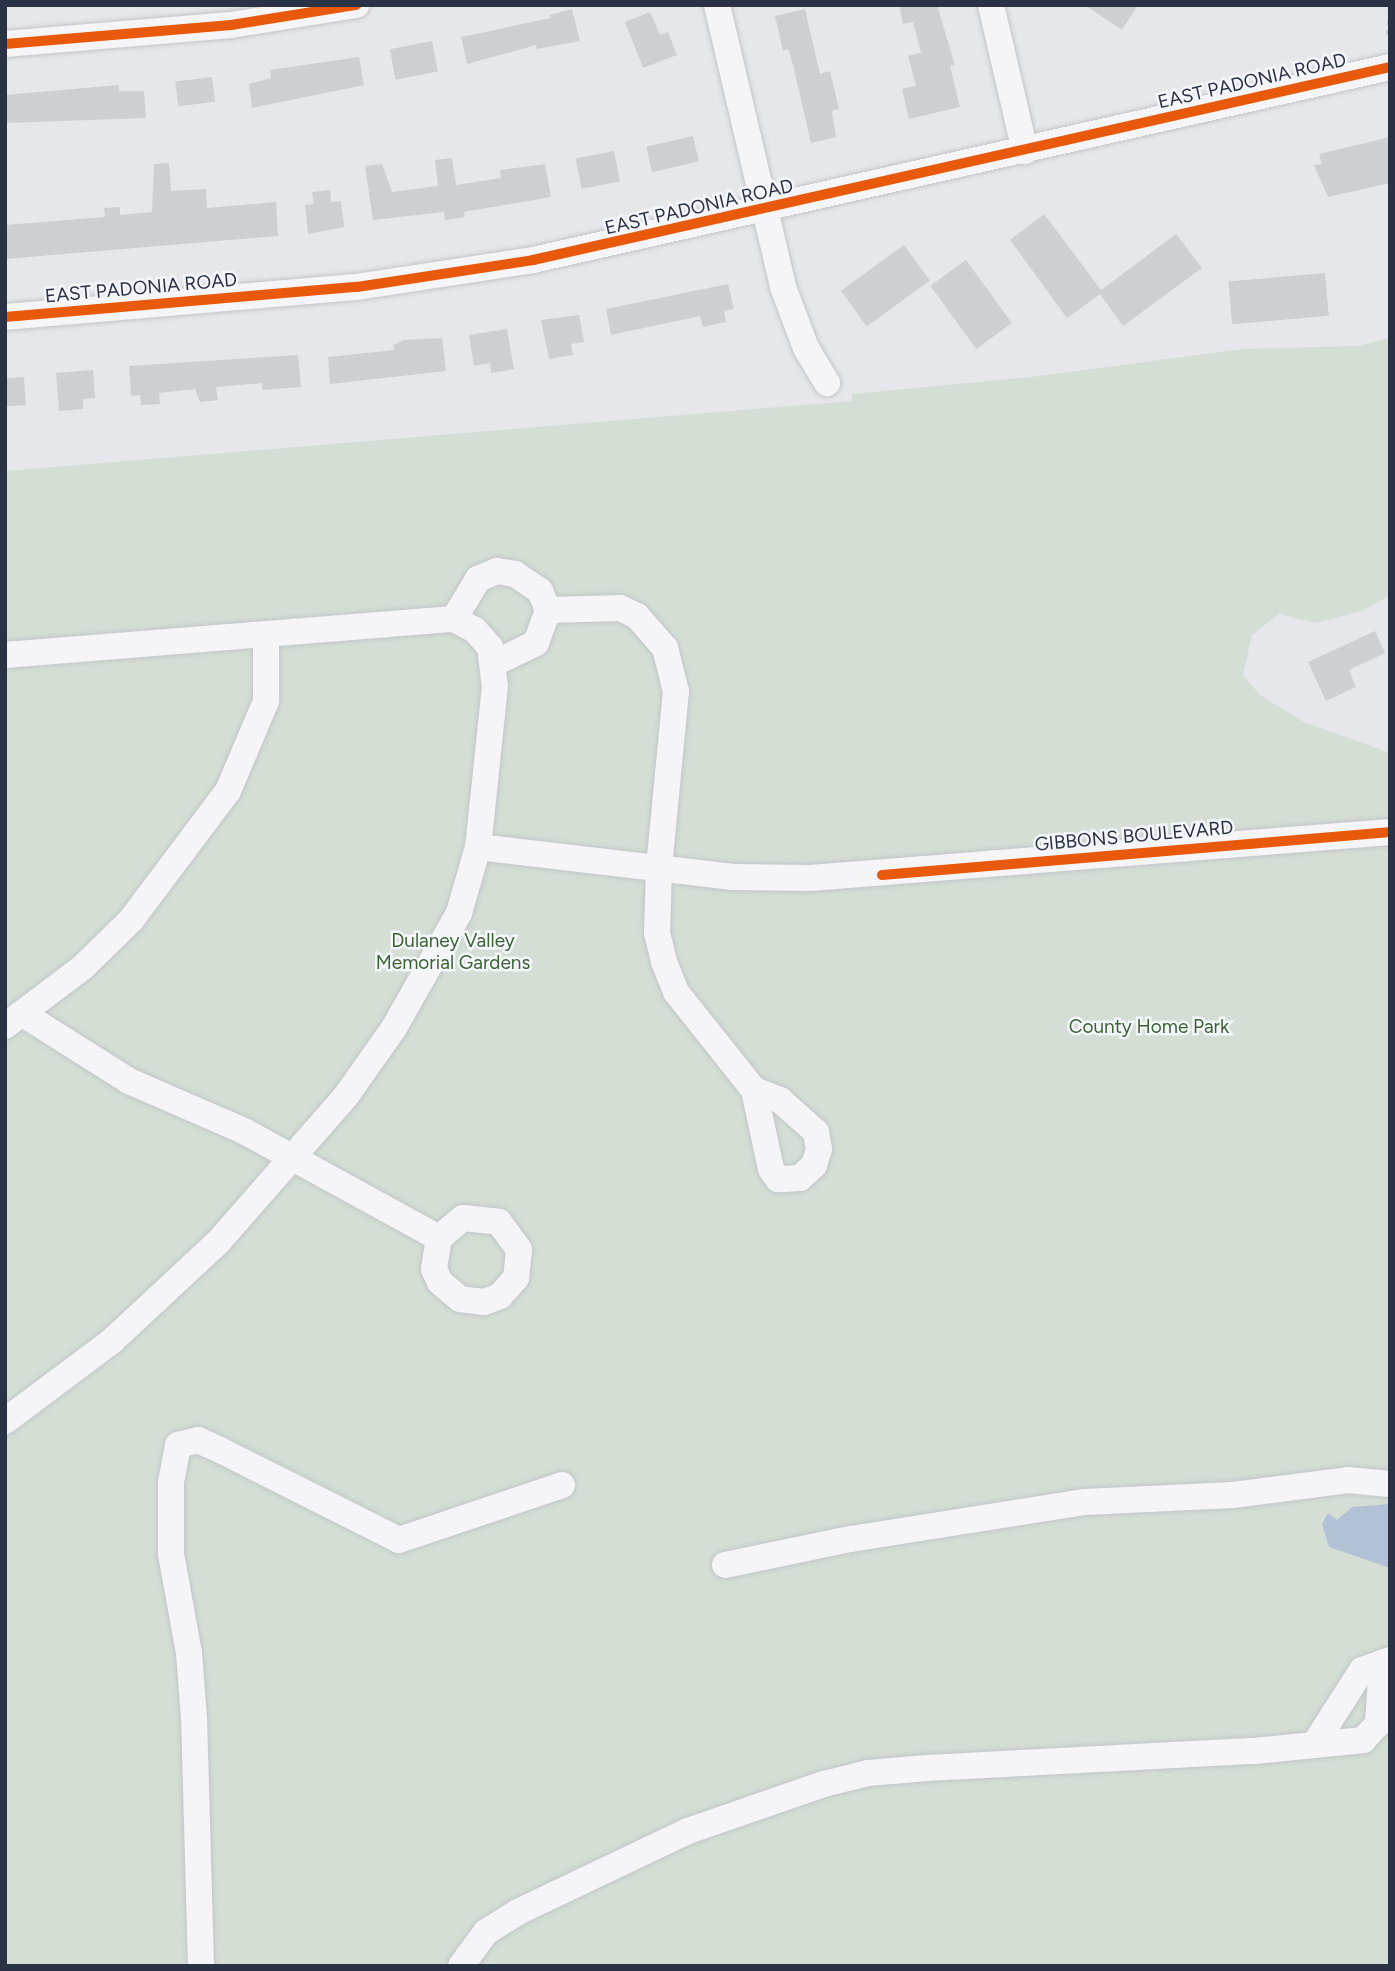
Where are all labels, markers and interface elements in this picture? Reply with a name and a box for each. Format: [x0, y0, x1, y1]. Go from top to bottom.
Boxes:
street label: EAST PADONIA ROAD [1156, 48, 1348, 114]
street label: EAST PADONIA ROAD [603, 174, 795, 240]
street label: EAST PADONIA ROAD [44, 268, 238, 308]
street label: GIBBONS BOULEVARD [1034, 816, 1234, 856]
park label: Dulaney Valley Memorial Gardens [376, 930, 530, 974]
park label: County Home Park [1069, 1016, 1229, 1038]

